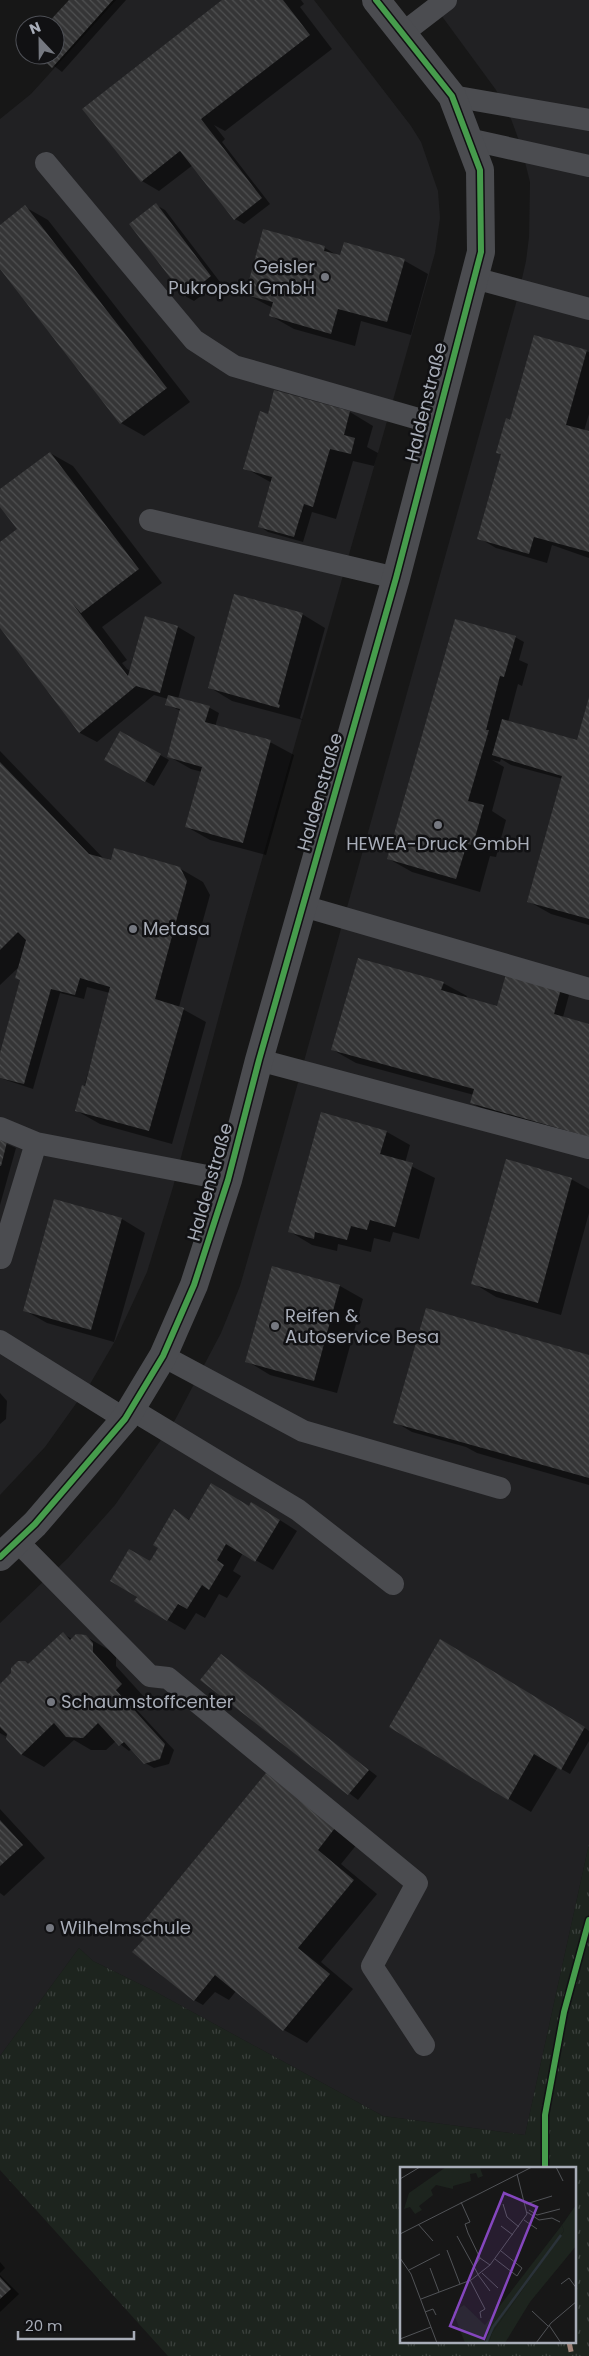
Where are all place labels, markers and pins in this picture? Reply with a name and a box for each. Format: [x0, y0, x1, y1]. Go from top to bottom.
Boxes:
place label: Geisler Pukropski GmbH [168, 254, 315, 300]
marker: Geisler Pukropski GmbH [319, 271, 331, 283]
marker: HEWEA-Druck GmbH [432, 819, 444, 831]
place label: HEWEA-Druck GmbH [346, 831, 530, 856]
place label: Metasa [143, 916, 210, 941]
marker: Metasa [127, 923, 139, 935]
place label: Reifen & Autoservice Besa [285, 1303, 439, 1349]
marker: Reifen & Autoservice Besa [269, 1320, 281, 1332]
place label: Schaumstoffcenter [61, 1689, 234, 1714]
marker: Schaumstoffcenter [45, 1696, 57, 1708]
place label: Wilhelmschule [60, 1915, 191, 1940]
marker: Wilhelmschule [44, 1922, 56, 1934]

